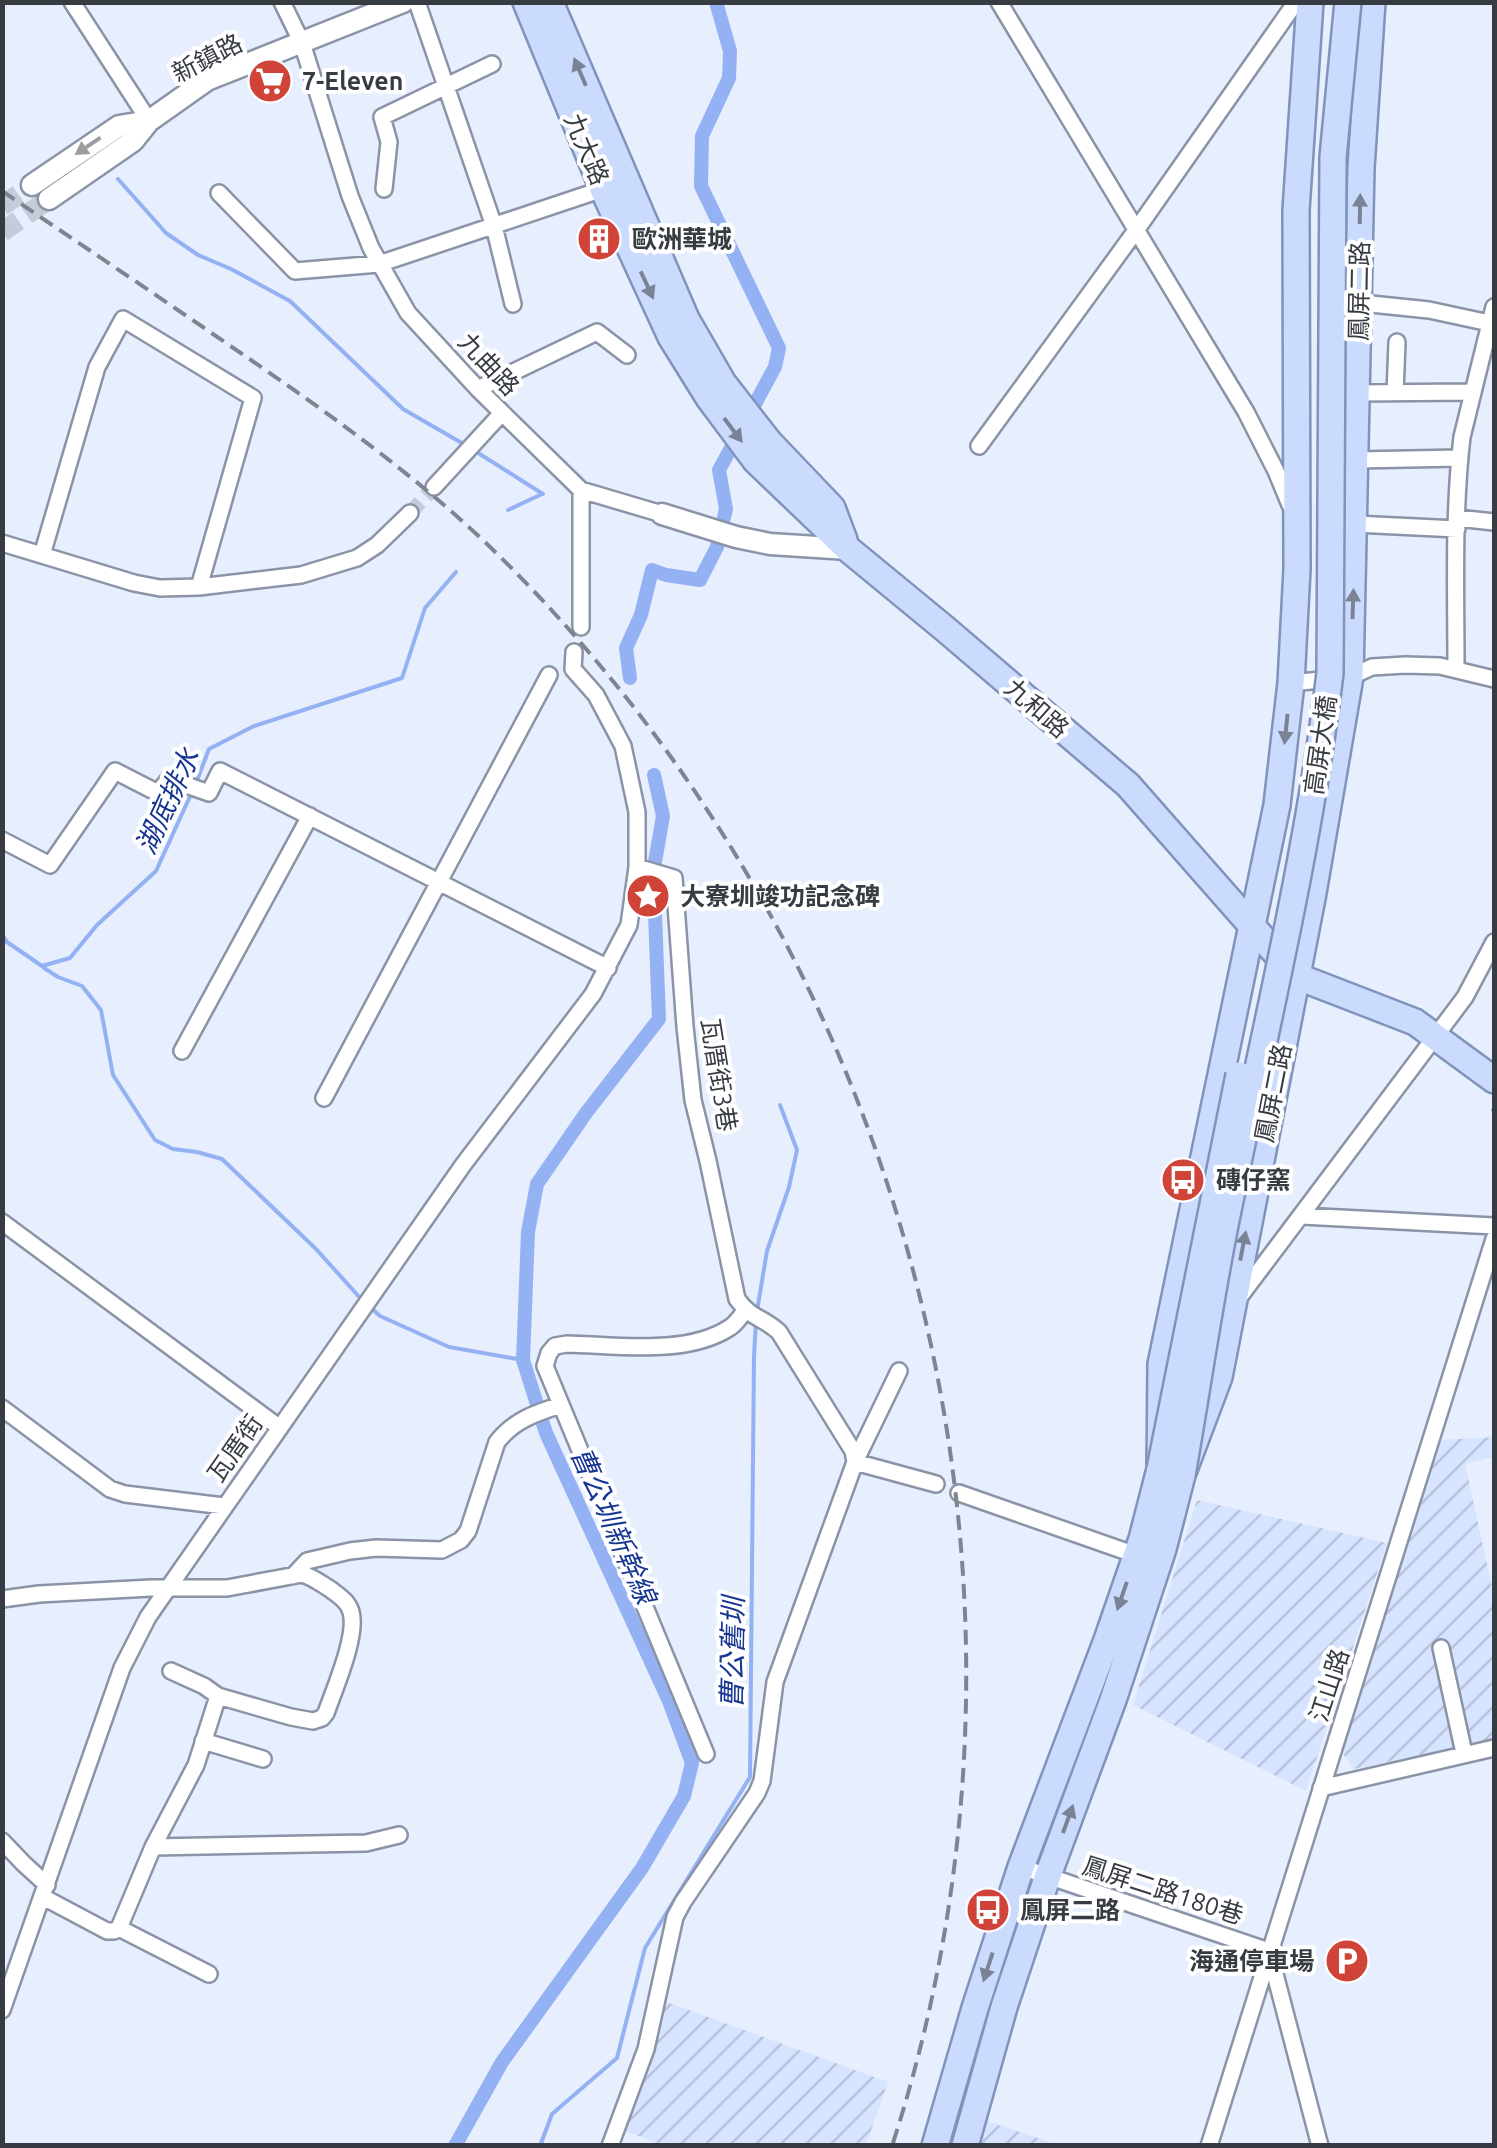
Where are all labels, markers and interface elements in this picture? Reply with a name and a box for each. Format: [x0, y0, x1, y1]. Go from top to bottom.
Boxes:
street label: 新鎮路 [167, 28, 247, 88]
one-way arrow [572, 57, 588, 87]
supermarket icon: 7-Eleven [247, 58, 293, 104]
place label: 7-Eleven [302, 67, 403, 95]
street label: 九大路 [559, 109, 615, 189]
one-way arrow [74, 137, 101, 155]
one-way arrow [1352, 192, 1368, 224]
building icon: 歐洲華城 [576, 216, 622, 262]
place label: 歐洲華城 [632, 225, 732, 253]
street label: 鳳屏二路 [1344, 241, 1374, 341]
one-way arrow [639, 270, 655, 300]
street label: 九曲路 [453, 327, 525, 401]
one-way arrow [722, 417, 742, 443]
one-way arrow [1345, 587, 1361, 619]
street label: 九和路 [1000, 673, 1074, 743]
street label: 高屏大橋 [1299, 694, 1341, 796]
one-way arrow [1278, 714, 1294, 745]
water label: 湖底排水 [129, 742, 206, 858]
place icon: 大寮圳竣功記念碑 [625, 873, 671, 919]
place label: 大寮圳竣功記念碑 [680, 882, 880, 910]
street label: 瓦厝街3巷 [696, 1016, 742, 1134]
street label: 鳳屏二路 [1250, 1041, 1296, 1145]
bus stop icon: 磚仔窯 [1160, 1157, 1206, 1203]
place label: 磚仔窯 [1216, 1166, 1291, 1194]
one-way arrow [1236, 1230, 1251, 1261]
street label: 瓦厝街 [202, 1409, 268, 1487]
water label: 曹公圳新幹線 [566, 1442, 664, 1611]
one-way arrow [1114, 1582, 1129, 1612]
water label: 曹公舊圳 [716, 1593, 749, 1709]
street label: 江山路 [1304, 1645, 1354, 1725]
one-way arrow [1061, 1804, 1076, 1834]
street label: 鳳屏二路180巷 [1079, 1851, 1247, 1929]
bus stop icon: 鳳屏二路 [965, 1887, 1011, 1933]
place label: 鳳屏二路 [1020, 1896, 1120, 1924]
parking icon: 海通停車場 [1324, 1938, 1370, 1984]
place label: 海通停車場 [1189, 1947, 1314, 1975]
one-way arrow [980, 1953, 995, 1983]

